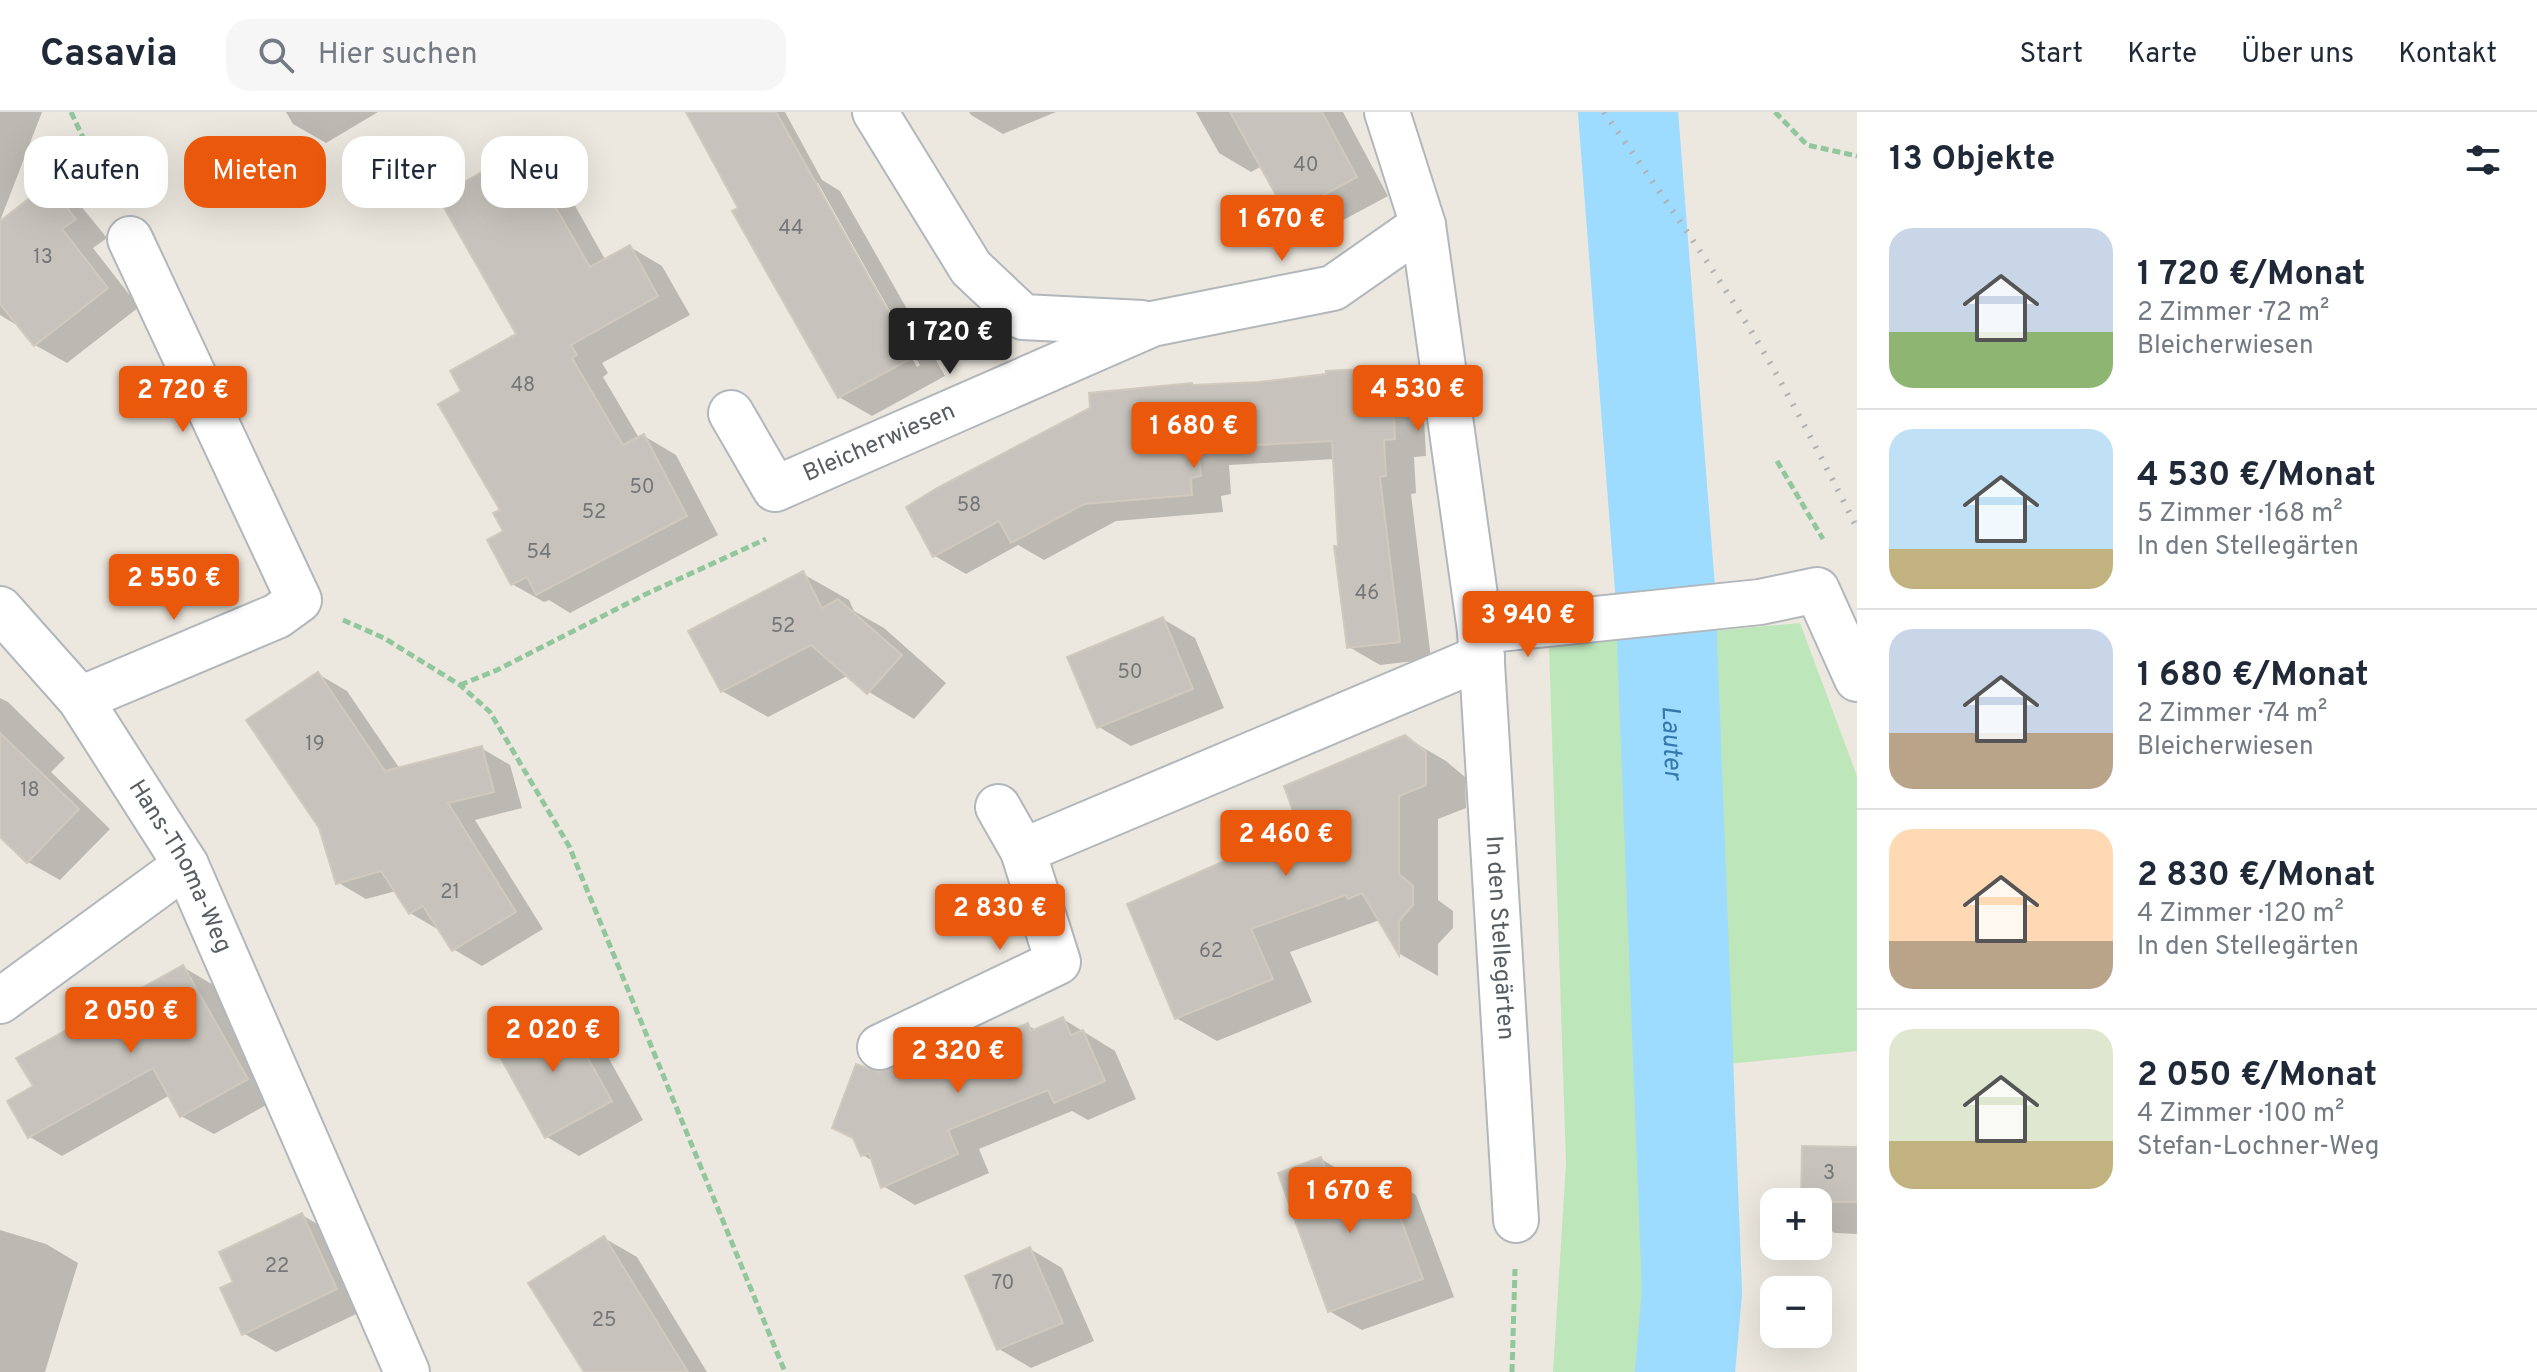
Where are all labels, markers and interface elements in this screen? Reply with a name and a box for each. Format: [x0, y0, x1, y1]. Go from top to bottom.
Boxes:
search box [226, 19, 786, 91]
text: Casavia [40, 31, 178, 80]
icon: search [254, 33, 298, 77]
text: Hier suchen [318, 37, 478, 74]
text: Start [2019, 37, 2083, 73]
text: Karte [2127, 37, 2197, 73]
text: Über uns [2241, 37, 2354, 73]
text: Kontakt [2398, 37, 2497, 73]
chip: Kaufen [24, 136, 168, 208]
chip: Mieten [184, 136, 326, 208]
chip: Filter [342, 136, 465, 208]
chip: Neu [481, 136, 588, 208]
icon: filters [2461, 138, 2505, 182]
text: 13 Objekte [1889, 139, 2055, 182]
house number: 40 [1293, 153, 1319, 179]
pin: 1 670 € [1208, 195, 1356, 263]
text: 1 670 € [1239, 204, 1326, 237]
house number: 44 [779, 216, 803, 242]
house number: 13 [33, 245, 53, 271]
text: 1 720 €/Monat [2137, 254, 2365, 297]
icon: home [1953, 260, 2049, 356]
text: 2 Zimmer · 72 m² [2137, 297, 2329, 330]
pin: 1 720 € [876, 308, 1024, 376]
text: 1 720 € [907, 317, 993, 350]
text: Bleicherwiesen [2137, 330, 2314, 363]
pin: 4 530 € [1344, 365, 1492, 433]
pin: 2 720 € [109, 366, 257, 434]
house number: 48 [511, 373, 535, 399]
text: 4 530 € [1371, 374, 1465, 407]
text: 2 720 € [137, 375, 229, 408]
street label: Bleicherwiesen [799, 397, 960, 490]
pin: 1 680 € [1120, 402, 1268, 470]
text: 1 680 € [1150, 411, 1238, 444]
text: 4 530 €/Monat [2137, 455, 2376, 498]
icon: home [1953, 461, 2049, 557]
house number: 50 [629, 475, 655, 501]
house number: 58 [957, 493, 981, 519]
text: 5 Zimmer · 168 m² [2137, 498, 2343, 531]
house number: 52 [582, 500, 606, 526]
text: In den Stellegärten [2137, 531, 2359, 564]
house number: 54 [526, 540, 552, 566]
pin: 2 550 € [100, 554, 248, 622]
text: 2 550 € [127, 563, 221, 596]
house number: 46 [1355, 581, 1379, 607]
pin: 3 940 € [1454, 591, 1602, 659]
text: 3 940 € [1481, 600, 1575, 633]
house number: 52 [771, 614, 795, 640]
text: 1 680 €/Monat [2137, 655, 2369, 698]
house number: 50 [1117, 660, 1143, 686]
icon: home [1953, 661, 2049, 757]
text: 2 Zimmer · 74 m² [2137, 698, 2328, 731]
water label: Lauter [1653, 705, 1689, 782]
text: Bleicherwiesen [2137, 731, 2314, 764]
house number: 19 [305, 732, 325, 758]
street label: Hans-Thoma-Weg [121, 775, 238, 958]
house number: 18 [20, 778, 40, 804]
pin: 2 460 € [1212, 810, 1360, 878]
text: 2 460 € [1238, 819, 1334, 852]
street label: In den Stellegärten [1478, 835, 1520, 1041]
text: 2 830 €/Monat [2137, 855, 2375, 898]
icon: home [1953, 861, 2049, 957]
house number: 21 [440, 880, 460, 906]
pin: 2 830 € [926, 884, 1074, 952]
text: 2 830 € [953, 893, 1047, 926]
text: 4 Zimmer · 120 m² [2137, 898, 2344, 931]
text: In den Stellegärten [2137, 931, 2359, 964]
house number: 62 [1199, 939, 1223, 965]
pin: 2 050 € [57, 987, 205, 1055]
text: 2 050 € [83, 996, 179, 1029]
pin: 2 020 € [479, 1006, 627, 1074]
text: 2 020 € [505, 1015, 601, 1048]
pin: 2 320 € [884, 1027, 1032, 1095]
text: 2 320 € [911, 1036, 1005, 1069]
text: 2 050 €/Monat [2137, 1055, 2377, 1098]
icon: home [1953, 1061, 2049, 1157]
text: 4 Zimmer · 100 m² [2137, 1098, 2345, 1131]
text: Stefan-Lochner-Weg [2137, 1131, 2379, 1164]
house number: 3 [1823, 1161, 1835, 1187]
pin: 1 670 € [1276, 1167, 1424, 1235]
text: 1 670 € [1307, 1176, 1394, 1209]
map controls [1760, 1188, 1832, 1348]
button: + [1760, 1188, 1832, 1260]
house number: 22 [265, 1254, 289, 1280]
house number: 70 [992, 1271, 1014, 1297]
button: − [1760, 1276, 1832, 1348]
house number: 25 [592, 1308, 616, 1334]

